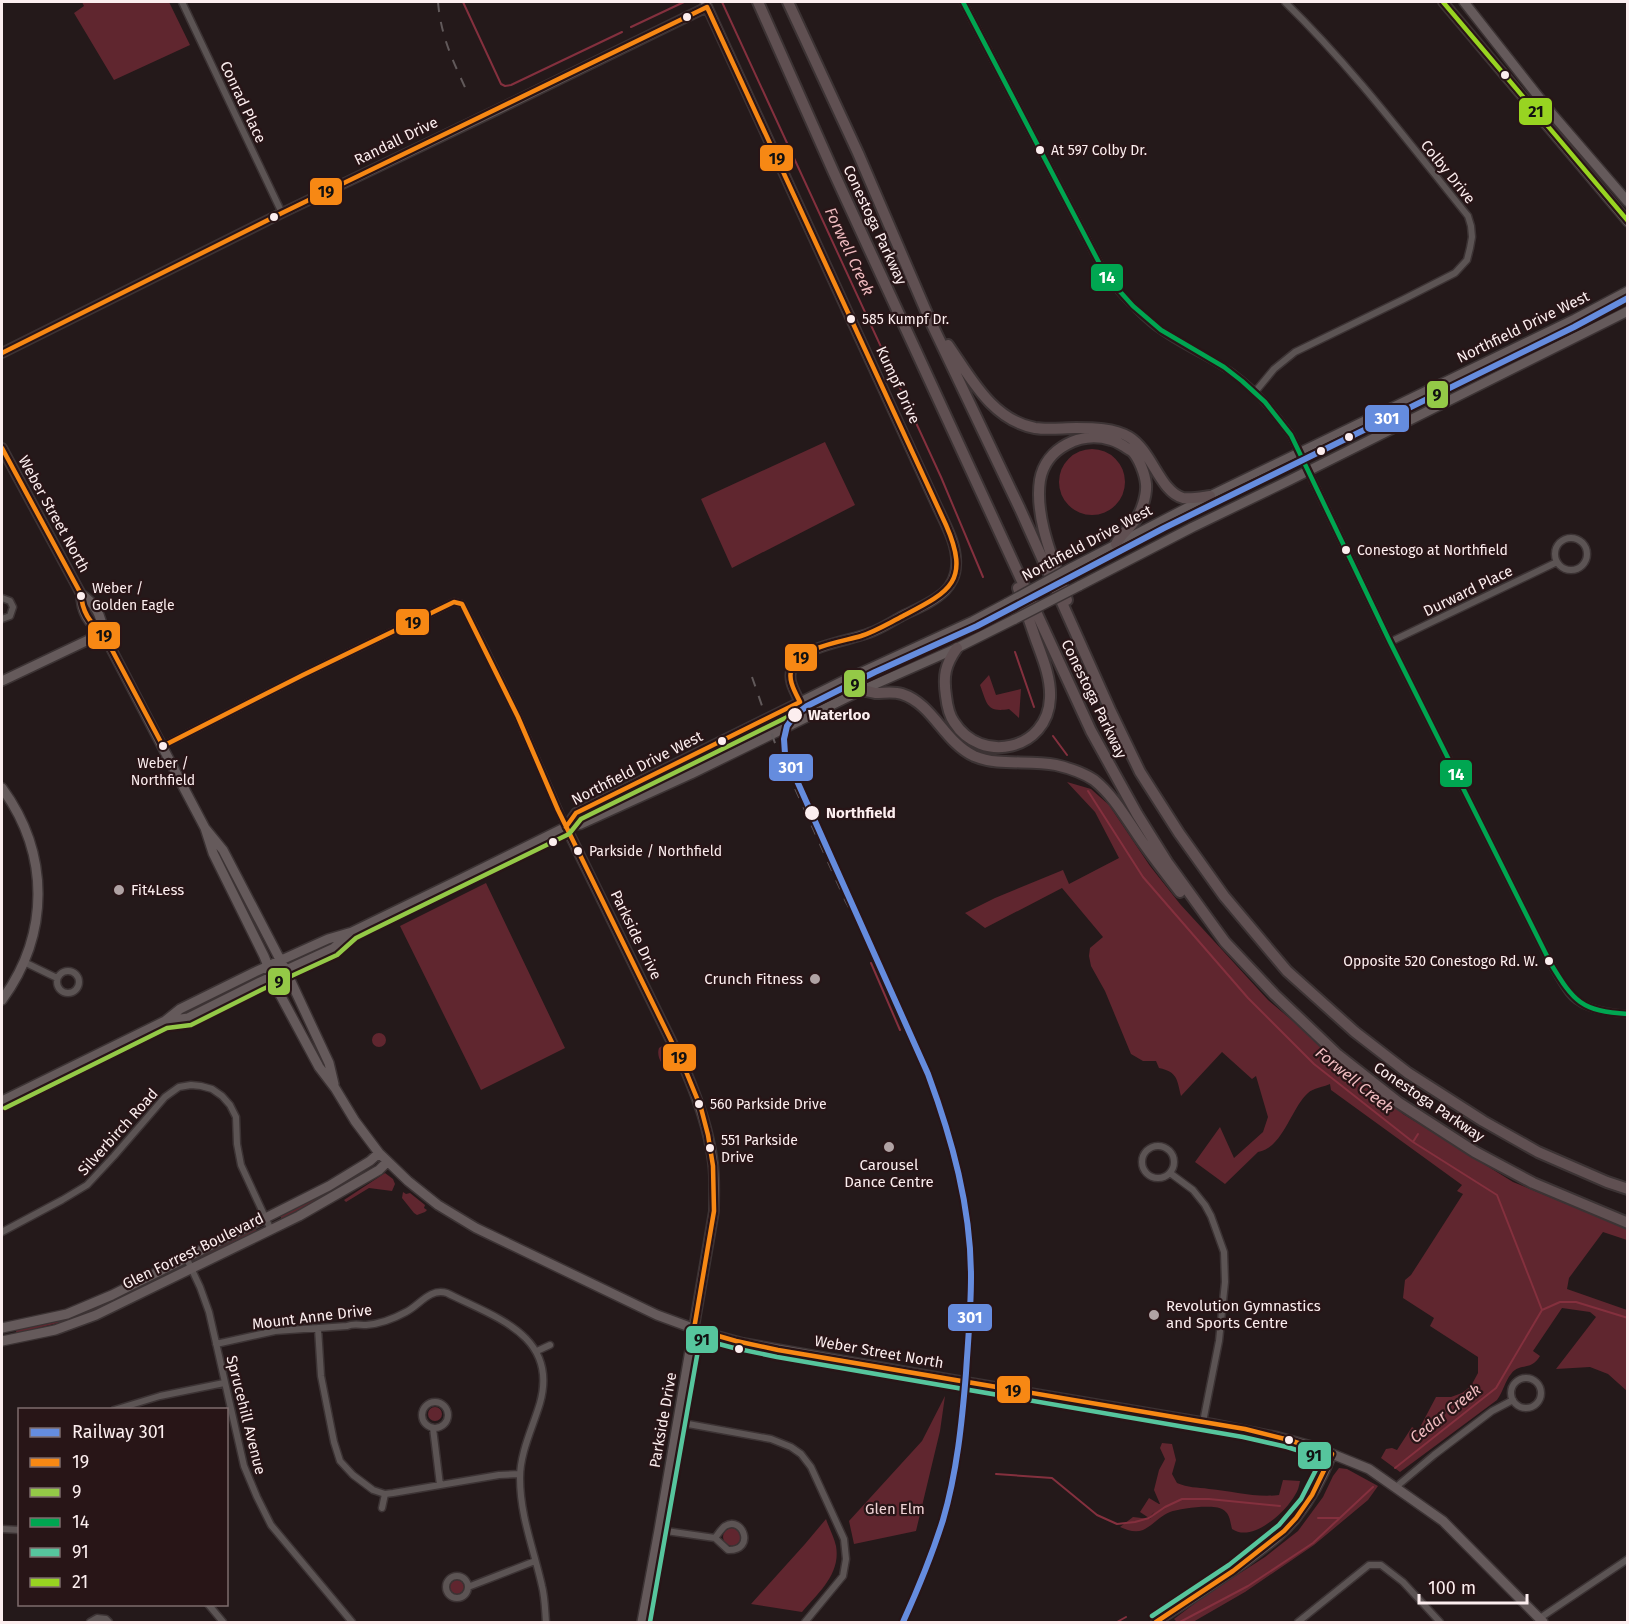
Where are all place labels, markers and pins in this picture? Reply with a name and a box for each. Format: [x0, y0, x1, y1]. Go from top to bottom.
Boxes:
unlabelled marker [681, 11, 693, 23]
unlabelled marker [1499, 69, 1511, 81]
place label: At 597 Colby Dr. [1051, 142, 1147, 159]
marker: At 597 Colby Dr. [1034, 144, 1046, 156]
unlabelled marker [268, 211, 280, 223]
place label: 585 Kumpf Dr. [862, 311, 949, 328]
marker: 585 Kumpf Dr. [845, 313, 857, 325]
unlabelled marker [1343, 431, 1355, 443]
unlabelled marker [1315, 445, 1327, 457]
place label: Conestogo at Northfield [1357, 542, 1508, 559]
marker: Conestogo at Northfield [1340, 544, 1352, 556]
place label: Weber / Golden Eagle [92, 580, 175, 614]
marker: Weber / Golden Eagle [75, 590, 87, 602]
marker: Waterloo [786, 706, 804, 724]
place label: Waterloo [808, 706, 870, 724]
unlabelled marker [716, 735, 728, 747]
marker: Weber / Northfield [157, 740, 169, 752]
place label: Weber / Northfield [131, 755, 195, 789]
marker: Northfield [803, 804, 821, 822]
place label: Northfield [826, 804, 896, 822]
unlabelled marker [547, 836, 559, 848]
place label: Parkside / Northfield [589, 843, 722, 860]
marker: Parkside / Northfield [572, 845, 584, 857]
place label: Fit4Less [131, 881, 184, 899]
marker: Fit4Less [112, 883, 126, 897]
place label: Opposite 520 Conestogo Rd. W. [1343, 953, 1538, 970]
marker: Opposite 520 Conestogo Rd. W. [1543, 955, 1555, 967]
place label: Crunch Fitness [704, 970, 803, 988]
marker: Crunch Fitness [808, 972, 822, 986]
place label: 560 Parkside Drive [710, 1096, 827, 1113]
marker: 560 Parkside Drive [693, 1098, 705, 1110]
place label: 551 Parkside Drive [721, 1132, 798, 1166]
marker: Carousel Dance Centre [882, 1140, 896, 1154]
marker: 551 Parkside Drive [704, 1142, 716, 1154]
place label: Carousel Dance Centre [844, 1156, 934, 1191]
place label: Revolution Gymnastics and Sports Centre [1166, 1297, 1321, 1332]
marker: Revolution Gymnastics and Sports Centre [1147, 1308, 1161, 1322]
unlabelled marker [733, 1343, 745, 1355]
unlabelled marker [1283, 1434, 1295, 1446]

